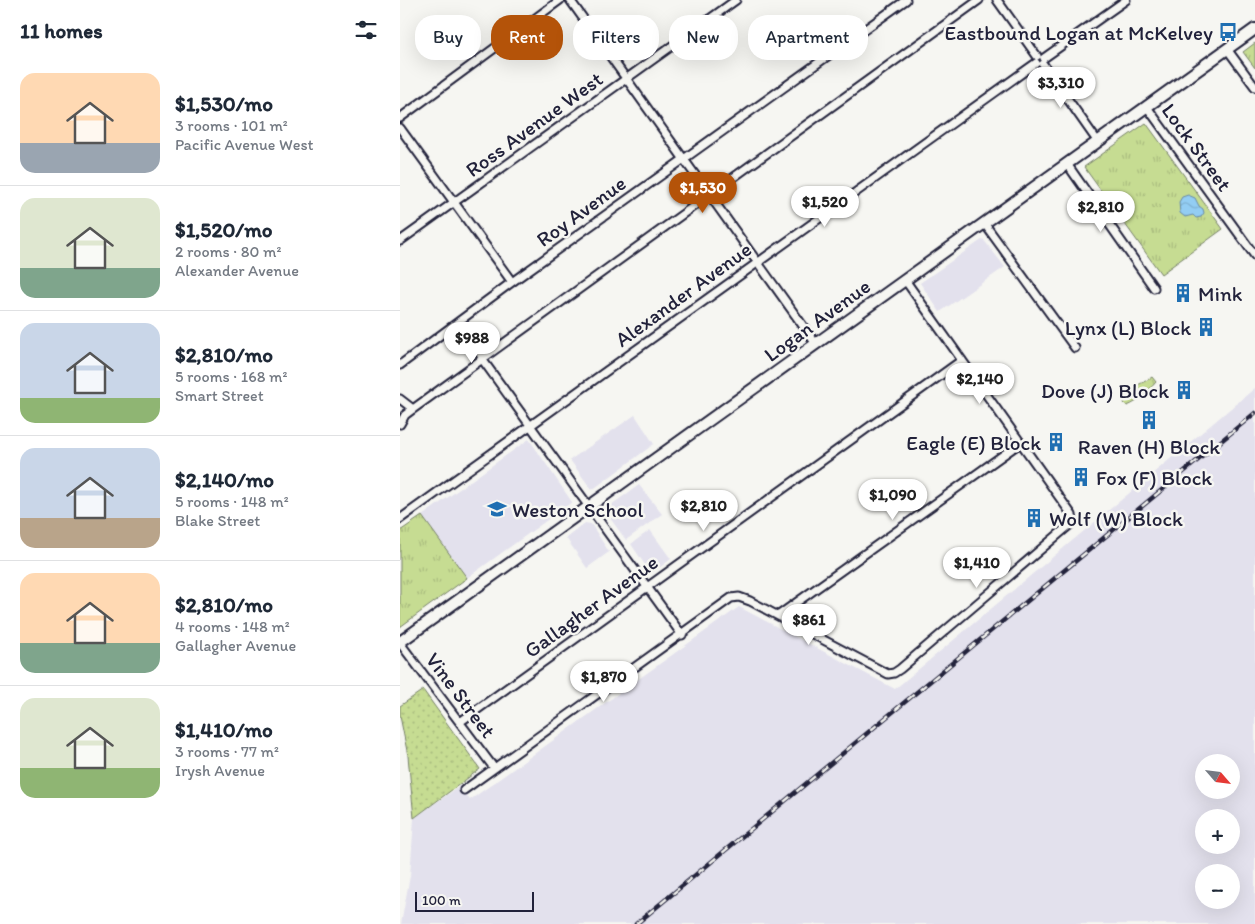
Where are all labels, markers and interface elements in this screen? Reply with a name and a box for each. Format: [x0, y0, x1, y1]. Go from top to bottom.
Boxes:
chip: Buy [415, 15, 481, 60]
chip: Rent [491, 15, 563, 60]
chip: Filters [573, 15, 659, 60]
chip: New [669, 15, 738, 60]
chip: Apartment [748, 15, 868, 60]
icon: filters [352, 16, 380, 44]
text: 11 homes [20, 18, 103, 43]
place label: Eastbound Logan at McKelvey [944, 20, 1213, 45]
bus stop icon: Eastbound Logan at McKelvey [1217, 21, 1239, 43]
street label: Ross Avenue West [461, 66, 607, 182]
pin: $3,310 [1020, 66, 1102, 109]
text: $3,310 [1038, 73, 1084, 92]
text: $1,530/mo [175, 91, 273, 116]
icon: home [60, 93, 120, 153]
street label: Lock Street [1157, 98, 1237, 196]
text: 3 rooms · 101 m² [175, 116, 288, 135]
text: Pacific Avenue West [175, 135, 314, 154]
street label: Roy Avenue [531, 170, 631, 252]
pin: $1,530 [662, 172, 744, 214]
text: $1,530 [680, 178, 726, 197]
pin: $1,520 [784, 186, 866, 228]
pin: $2,810 [1060, 190, 1142, 233]
text: $1,520 [802, 192, 848, 211]
text: $2,810 [1078, 197, 1124, 216]
text: $1,520/mo [175, 217, 273, 242]
icon: home [60, 218, 120, 278]
street label: Alexander Avenue [610, 236, 756, 352]
text: 2 rooms · 80 m² [175, 242, 281, 261]
text: Alexander Avenue [175, 261, 299, 280]
street label: Logan Avenue [759, 273, 875, 367]
place label: Mink [1198, 281, 1243, 306]
building icon: Mink [1172, 282, 1194, 304]
place label: Lynx (L) Block [1065, 315, 1191, 340]
building icon: Lynx (L) Block [1195, 316, 1217, 338]
pin: $988 [442, 322, 502, 364]
text: $988 [455, 328, 489, 347]
text: $2,810/mo [175, 342, 273, 367]
icon: home [60, 343, 120, 403]
pin: $2,140 [939, 362, 1021, 405]
text: 5 rooms · 168 m² [175, 367, 288, 386]
text: $2,140 [956, 369, 1004, 388]
place label: Dove (J) Block [1041, 378, 1169, 403]
building icon: Dove (J) Block [1173, 379, 1195, 401]
text: Smart Street [175, 386, 264, 405]
building icon: Raven (H) Block [1138, 409, 1160, 431]
place label: Eagle (E) Block [906, 430, 1041, 455]
building icon: Eagle (E) Block [1045, 431, 1067, 453]
place label: Raven (H) Block [1078, 434, 1220, 459]
place label: Fox (F) Block [1096, 465, 1212, 490]
building icon: Fox (F) Block [1070, 466, 1092, 488]
text: $2,140/mo [175, 467, 274, 492]
icon: home [60, 468, 120, 528]
pin: $1,090 [852, 478, 934, 521]
text: $1,090 [869, 485, 917, 504]
pin: $2,810 [663, 490, 745, 532]
text: 5 rooms · 148 m² [175, 492, 289, 511]
text: $2,810 [681, 496, 727, 515]
place label: Weston School [512, 497, 644, 522]
school or university icon: Weston School [486, 498, 508, 520]
place label: Wolf (W) Block [1049, 506, 1183, 531]
building icon: Wolf (W) Block [1023, 507, 1045, 529]
text: Blake Street [175, 511, 260, 530]
pin: $1,410 [936, 546, 1018, 589]
street label: Gallagher Avenue [519, 549, 663, 663]
text: $1,410 [954, 553, 1000, 572]
text: $2,810/mo [175, 592, 273, 617]
icon: home [60, 593, 120, 653]
pin: $861 [779, 604, 839, 646]
text: $861 [793, 610, 825, 629]
text: 4 rooms · 148 m² [175, 617, 290, 636]
text: Gallagher Avenue [175, 636, 296, 655]
street label: Vine Street [421, 647, 501, 743]
pin: $1,870 [563, 660, 645, 703]
text: $1,870 [581, 667, 627, 686]
text: $1,410/mo [175, 717, 273, 742]
icon: home [60, 718, 120, 778]
text: 3 rooms · 77 m² [175, 742, 279, 761]
north arrow [1195, 754, 1240, 799]
map controls [1195, 754, 1240, 909]
text: Irysh Avenue [175, 761, 265, 780]
button: + [1195, 809, 1240, 854]
button: − [1195, 864, 1240, 909]
scale bar [415, 889, 534, 912]
text: 100 m [422, 892, 461, 909]

